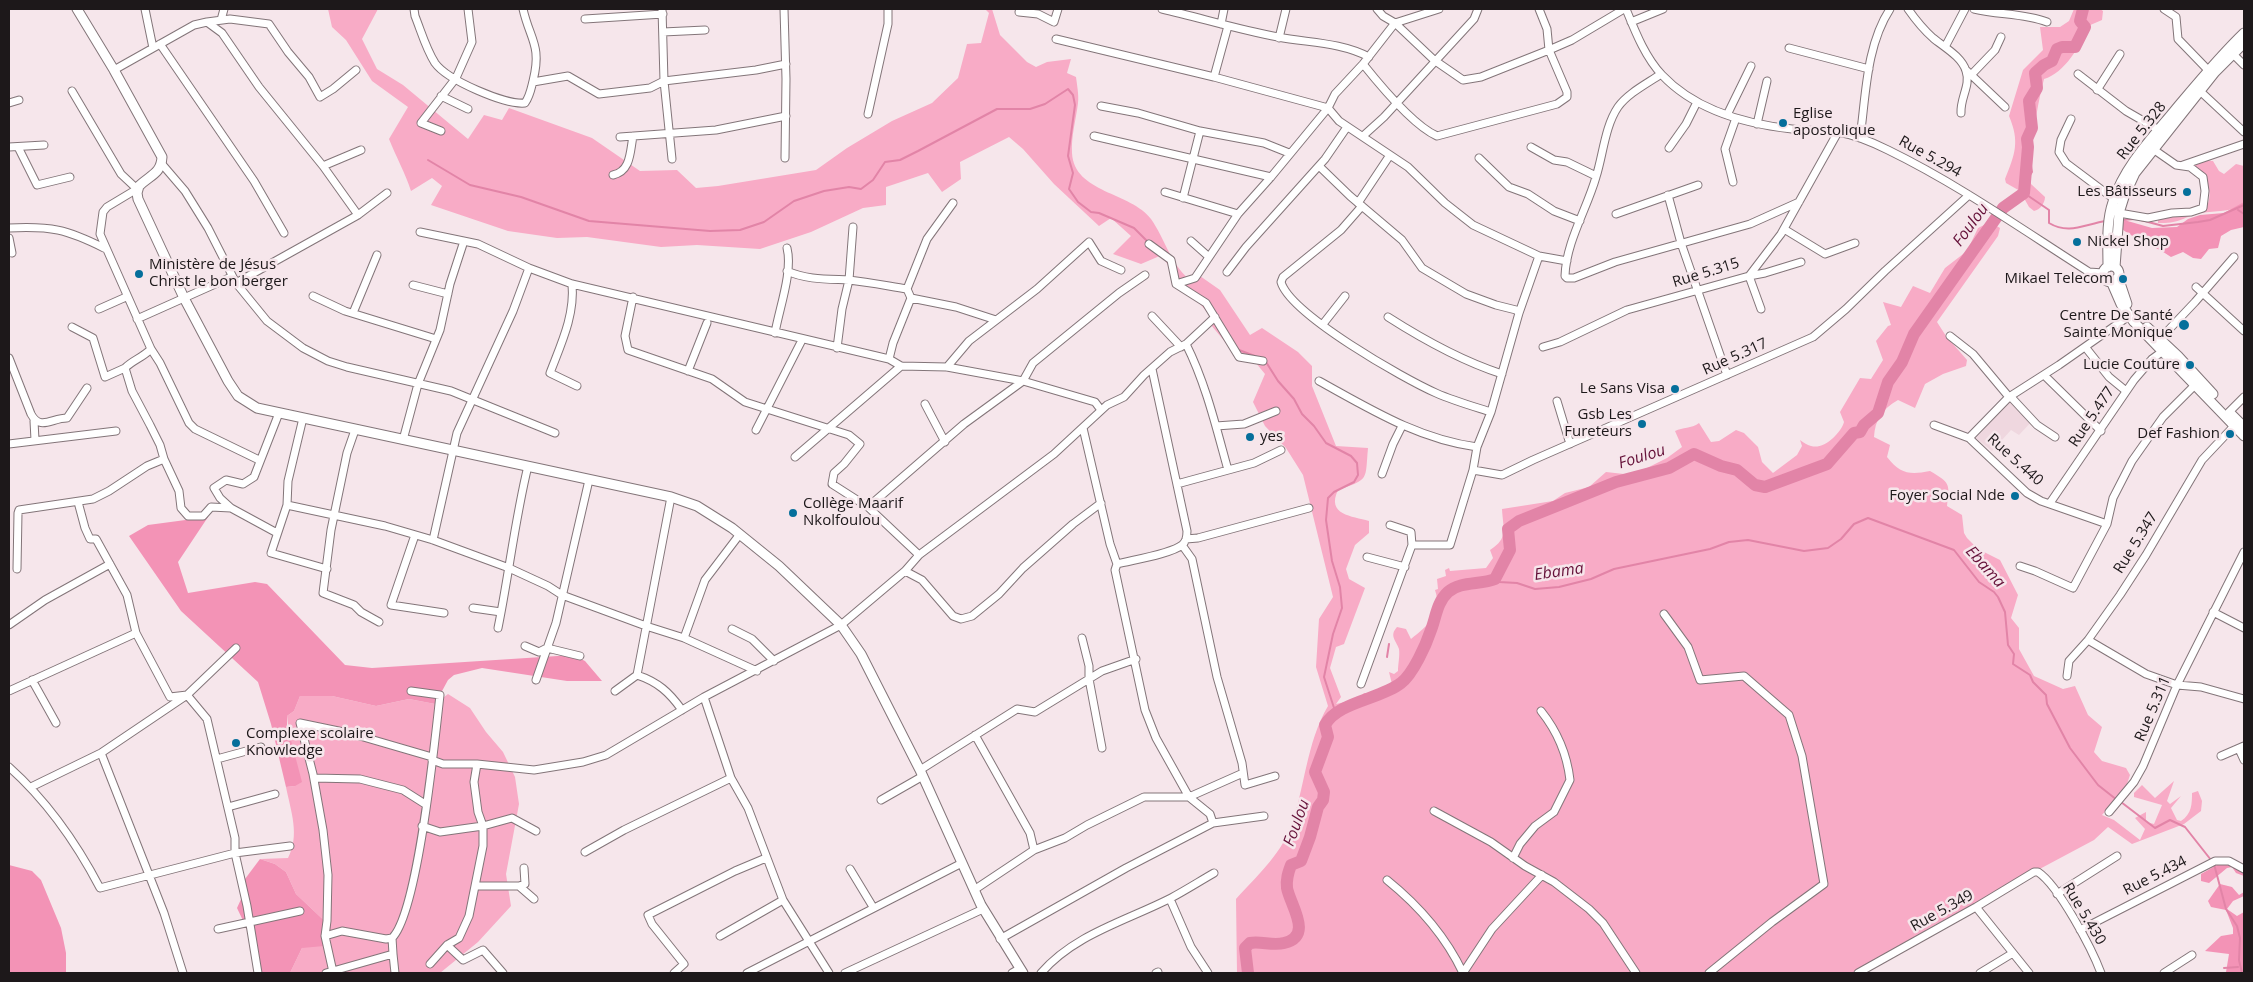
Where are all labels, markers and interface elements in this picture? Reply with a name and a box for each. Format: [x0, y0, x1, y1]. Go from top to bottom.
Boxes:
street label: Rue 5.328 [2114, 98, 2170, 164]
place label: Eglise apostolique [1793, 105, 1875, 140]
marker: Eglise apostolique [1777, 117, 1789, 129]
street label: Rue 5.294 [1895, 132, 1965, 182]
place label: Les Bâtisseurs [2077, 183, 2177, 201]
marker: Les Bâtisseurs [2181, 186, 2193, 198]
water label: Foulou [1949, 200, 1993, 250]
place label: Nickel Shop [2087, 233, 2169, 251]
marker: Nickel Shop [2071, 236, 2083, 248]
street label: Rue 5.315 [1670, 254, 1742, 292]
place label: Ministère de Jésus Christ le bon berger [149, 256, 288, 291]
marker: Ministère de Jésus Christ le bon berger [133, 268, 145, 280]
place label: Mikael Telecom [2004, 270, 2113, 288]
marker: Mikael Telecom [2117, 273, 2129, 285]
place label: Centre De Santé Sainte Monique [2059, 307, 2173, 342]
marker: Centre De Santé Sainte Monique [2177, 318, 2191, 332]
street label: Rue 5.317 [1700, 335, 1770, 379]
place label: Lucie Couture [2083, 356, 2180, 374]
marker: Lucie Couture [2184, 359, 2196, 371]
place label: Le Sans Visa [1580, 380, 1665, 398]
marker: Le Sans Visa [1669, 383, 1681, 395]
street label: Rue 5.477 [2065, 383, 2119, 451]
place label: Gsb Les Fureteurs [1564, 406, 1632, 441]
marker: Gsb Les Fureteurs [1636, 418, 1648, 430]
place label: Def Fashion [2137, 425, 2220, 443]
place label: yes [1260, 428, 1283, 446]
marker: Def Fashion [2224, 428, 2236, 440]
street label: Rue 5.440 [1983, 430, 2047, 490]
marker: yes [1244, 431, 1256, 443]
water label: Foulou [1616, 441, 1668, 473]
place label: Foyer Social Nde [1889, 487, 2005, 505]
marker: Foyer Social Nde [2009, 490, 2021, 502]
place label: Collège Maarif Nkolfoulou [803, 495, 903, 530]
marker: Collège Maarif Nkolfoulou [787, 507, 799, 519]
street label: Rue 5.347 [2110, 509, 2162, 577]
water label: Ebama [1961, 542, 2009, 592]
water label: Ebama [1533, 559, 1585, 585]
street label: Rue 5.311 [2131, 674, 2175, 744]
place label: Complexe scolaire Knowledge [246, 725, 374, 760]
marker: Complexe scolaire Knowledge [230, 737, 242, 749]
water label: Foulou [1280, 797, 1314, 849]
street label: Rue 5.434 [2120, 852, 2190, 900]
street label: Rue 5.430 [2059, 880, 2109, 948]
street label: Rue 5.349 [1907, 886, 1977, 936]

